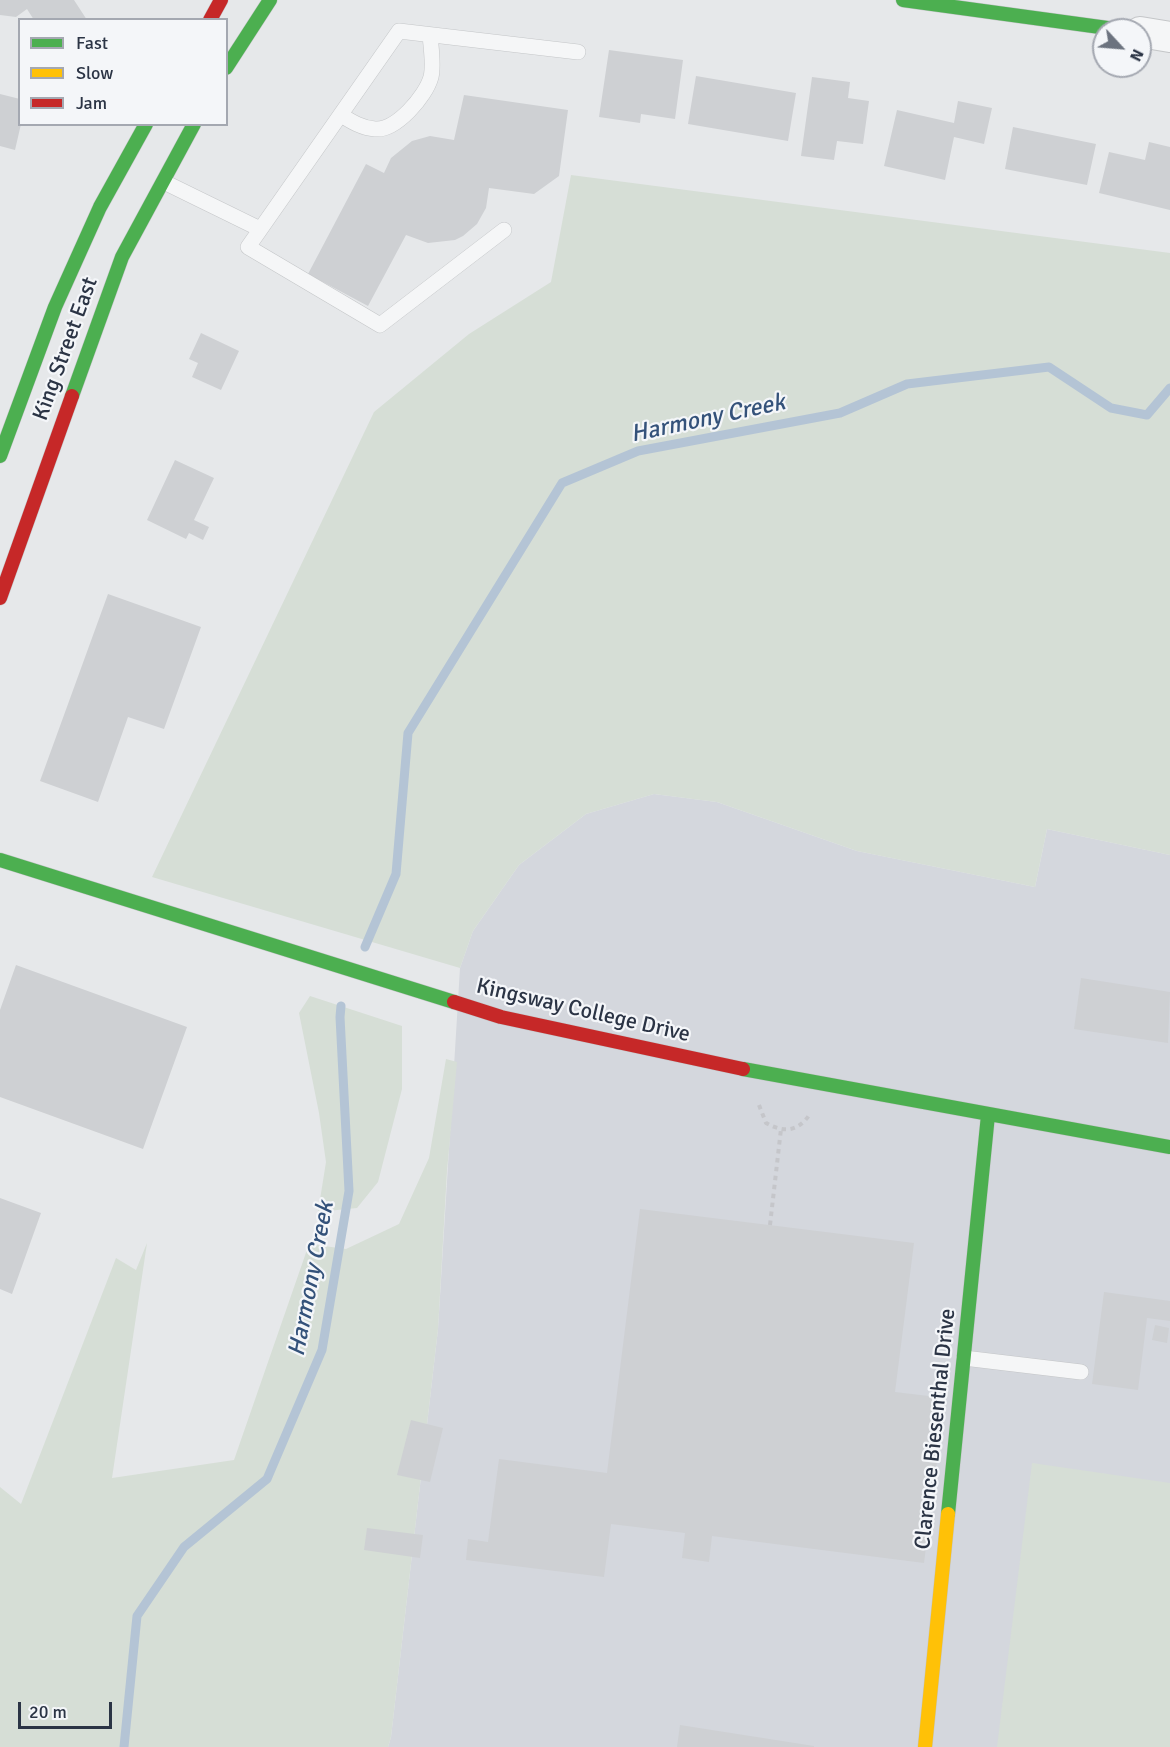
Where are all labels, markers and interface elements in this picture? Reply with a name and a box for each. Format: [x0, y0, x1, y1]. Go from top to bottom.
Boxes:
legend [18, 18, 228, 126]
north arrow [1092, 18, 1152, 78]
text: Fast [76, 32, 108, 54]
text: N [1125, 46, 1148, 64]
text: Slow [76, 62, 113, 84]
text: Jam [76, 92, 107, 114]
street label: King Street East [28, 274, 104, 424]
water label: Harmony Creek [628, 389, 788, 449]
street label: Kingsway College Drive [473, 974, 693, 1048]
water label: Harmony Creek [283, 1199, 341, 1359]
street label: Clarence Biesenthal Drive [910, 1307, 962, 1551]
scale bar [21, 1690, 116, 1728]
text: 20 m [29, 1701, 67, 1723]

